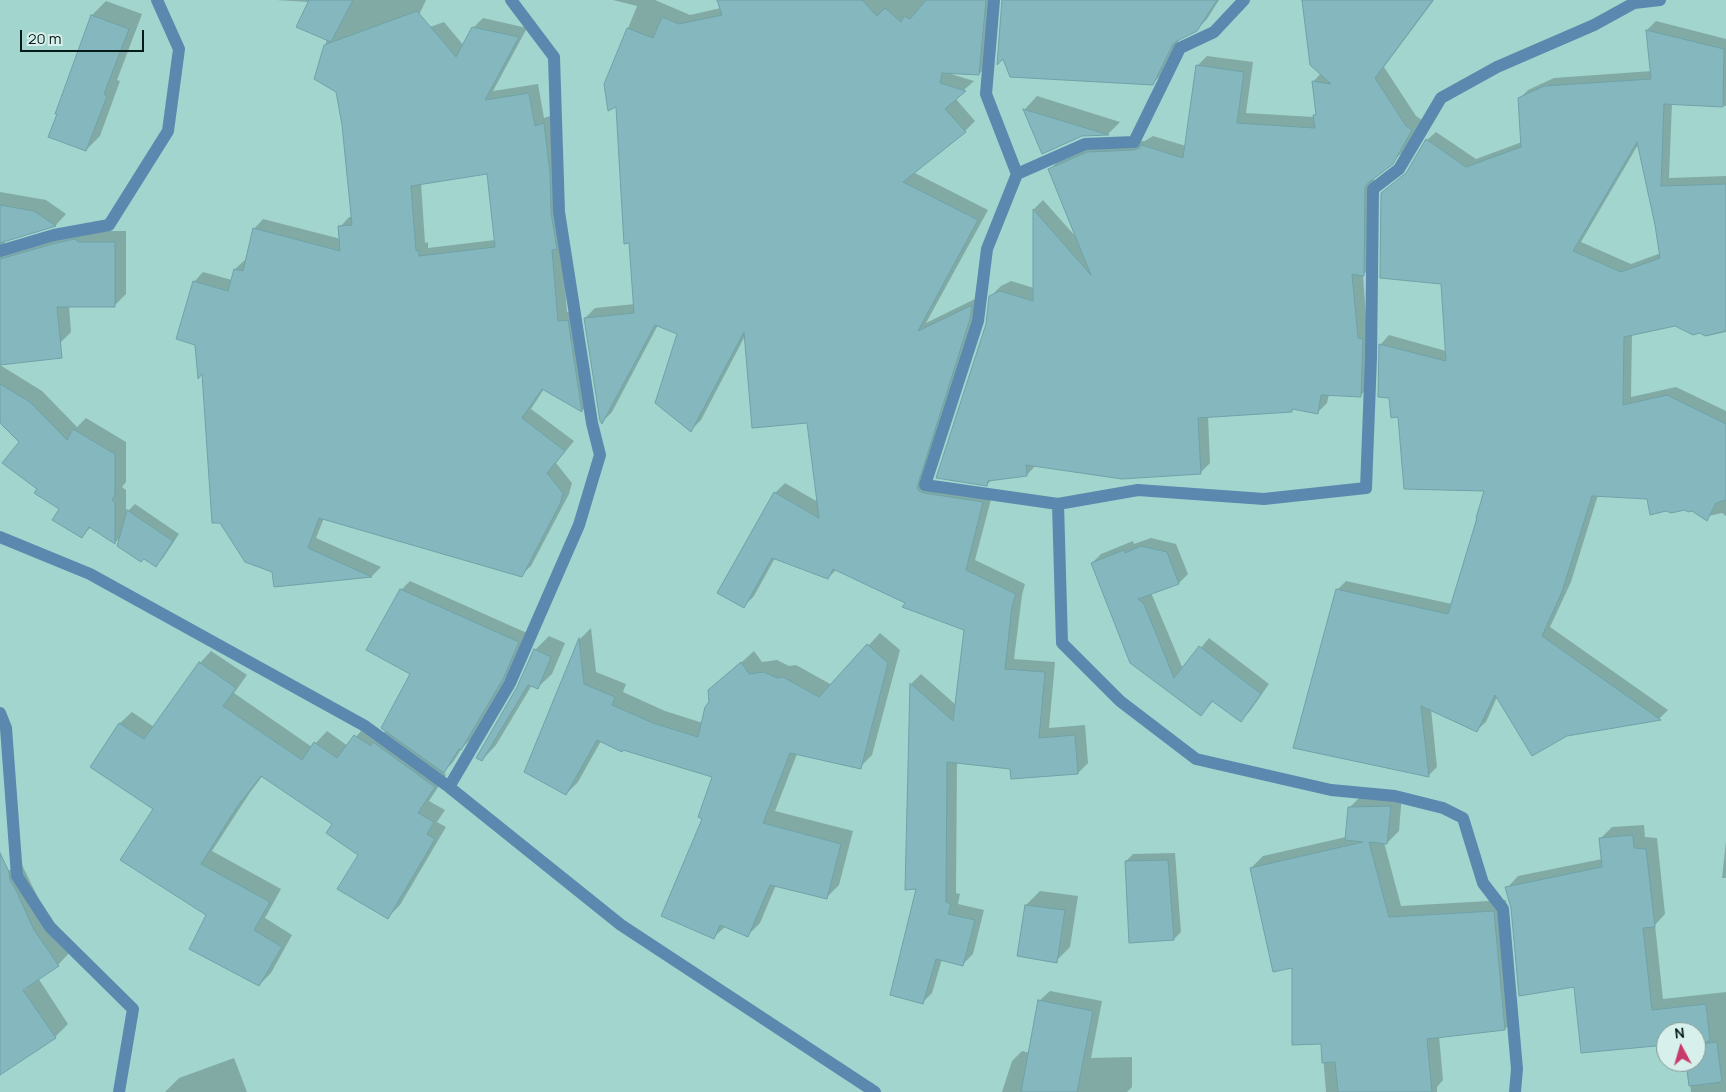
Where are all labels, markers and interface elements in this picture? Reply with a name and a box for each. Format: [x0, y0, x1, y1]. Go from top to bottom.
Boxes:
scale bar [22, 20, 146, 52]
text: 20 m [28, 28, 61, 49]
north arrow [1656, 1022, 1706, 1072]
text: N [1673, 1023, 1685, 1043]

